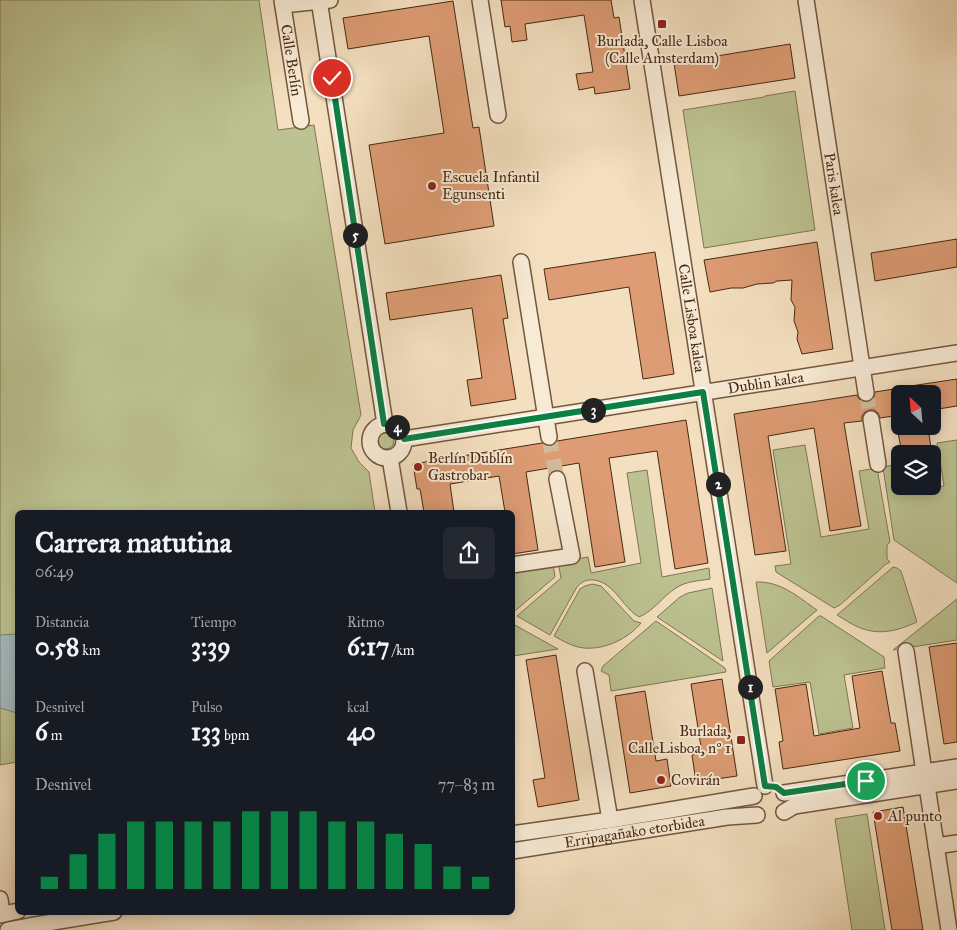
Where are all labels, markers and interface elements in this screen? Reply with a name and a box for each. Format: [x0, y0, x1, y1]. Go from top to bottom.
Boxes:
marker: Burlada, Calle Lisboa (Calle Amsterdam) [656, 18, 668, 30]
street label: Calle Berlín [277, 23, 306, 97]
place label: Burlada, Calle Lisboa (Calle Amsterdam) [596, 32, 728, 68]
pin [311, 57, 353, 99]
icon: check [318, 64, 346, 92]
street label: Paris kalea [820, 151, 848, 217]
place label: Escuela Infantil Egunsenti [442, 168, 541, 203]
marker: Escuela Infantil Egunsenti [426, 180, 438, 192]
pin: 5 [342, 222, 368, 248]
text: 5 [352, 227, 359, 244]
street label: Calle Lisboa kalea [674, 263, 709, 374]
street label: Dublin kalea [726, 368, 806, 398]
north arrow [891, 385, 941, 435]
map controls [891, 385, 941, 495]
pin: 3 [580, 398, 606, 422]
text: 3 [591, 402, 596, 419]
pin: 4 [384, 414, 410, 440]
text: 4 [394, 419, 401, 436]
button: layers [891, 445, 941, 495]
place label: Berlín Dublín Gastrobar [428, 449, 513, 484]
marker: Berlín Dublín Gastrobar [412, 461, 424, 473]
pin: 2 [706, 472, 730, 496]
text: 2 [715, 476, 722, 493]
text: Carrera matutina [35, 525, 232, 560]
button: share [443, 527, 495, 579]
text: 06:49 [35, 562, 74, 581]
text: Distancia [35, 614, 89, 631]
text: Tiempo [191, 614, 236, 631]
text: Ritmo [347, 614, 384, 631]
text: 0.58 [35, 631, 79, 662]
text: 3:39 [191, 631, 231, 662]
text: 6:17 [347, 631, 389, 662]
text: km [79, 642, 101, 659]
text: /km [389, 642, 414, 659]
pin: 1 [738, 674, 762, 700]
text: 1 [748, 679, 753, 696]
text: Desnivel [35, 699, 84, 716]
text: Pulso [191, 699, 223, 716]
text: kcal [347, 699, 369, 716]
text: 6 [35, 716, 48, 747]
text: 133 [191, 716, 221, 747]
text: 40 [347, 716, 375, 747]
place label: Burlada, CalleLisboa, nº 1 [628, 722, 731, 757]
text: m [48, 727, 63, 744]
text: bpm [221, 727, 249, 744]
marker: Burlada, CalleLisboa, nº 1 [735, 734, 747, 746]
pin [845, 760, 887, 802]
icon: arrive [852, 767, 880, 795]
place label: Covirán [671, 771, 720, 789]
marker: Covirán [655, 774, 667, 786]
text: Desnivel [35, 775, 91, 794]
text: 77–83 m [438, 775, 495, 794]
place label: Al punto [887, 807, 942, 825]
marker: Al punto [872, 810, 884, 822]
street label: Erripagañako etorbidea [563, 812, 707, 852]

